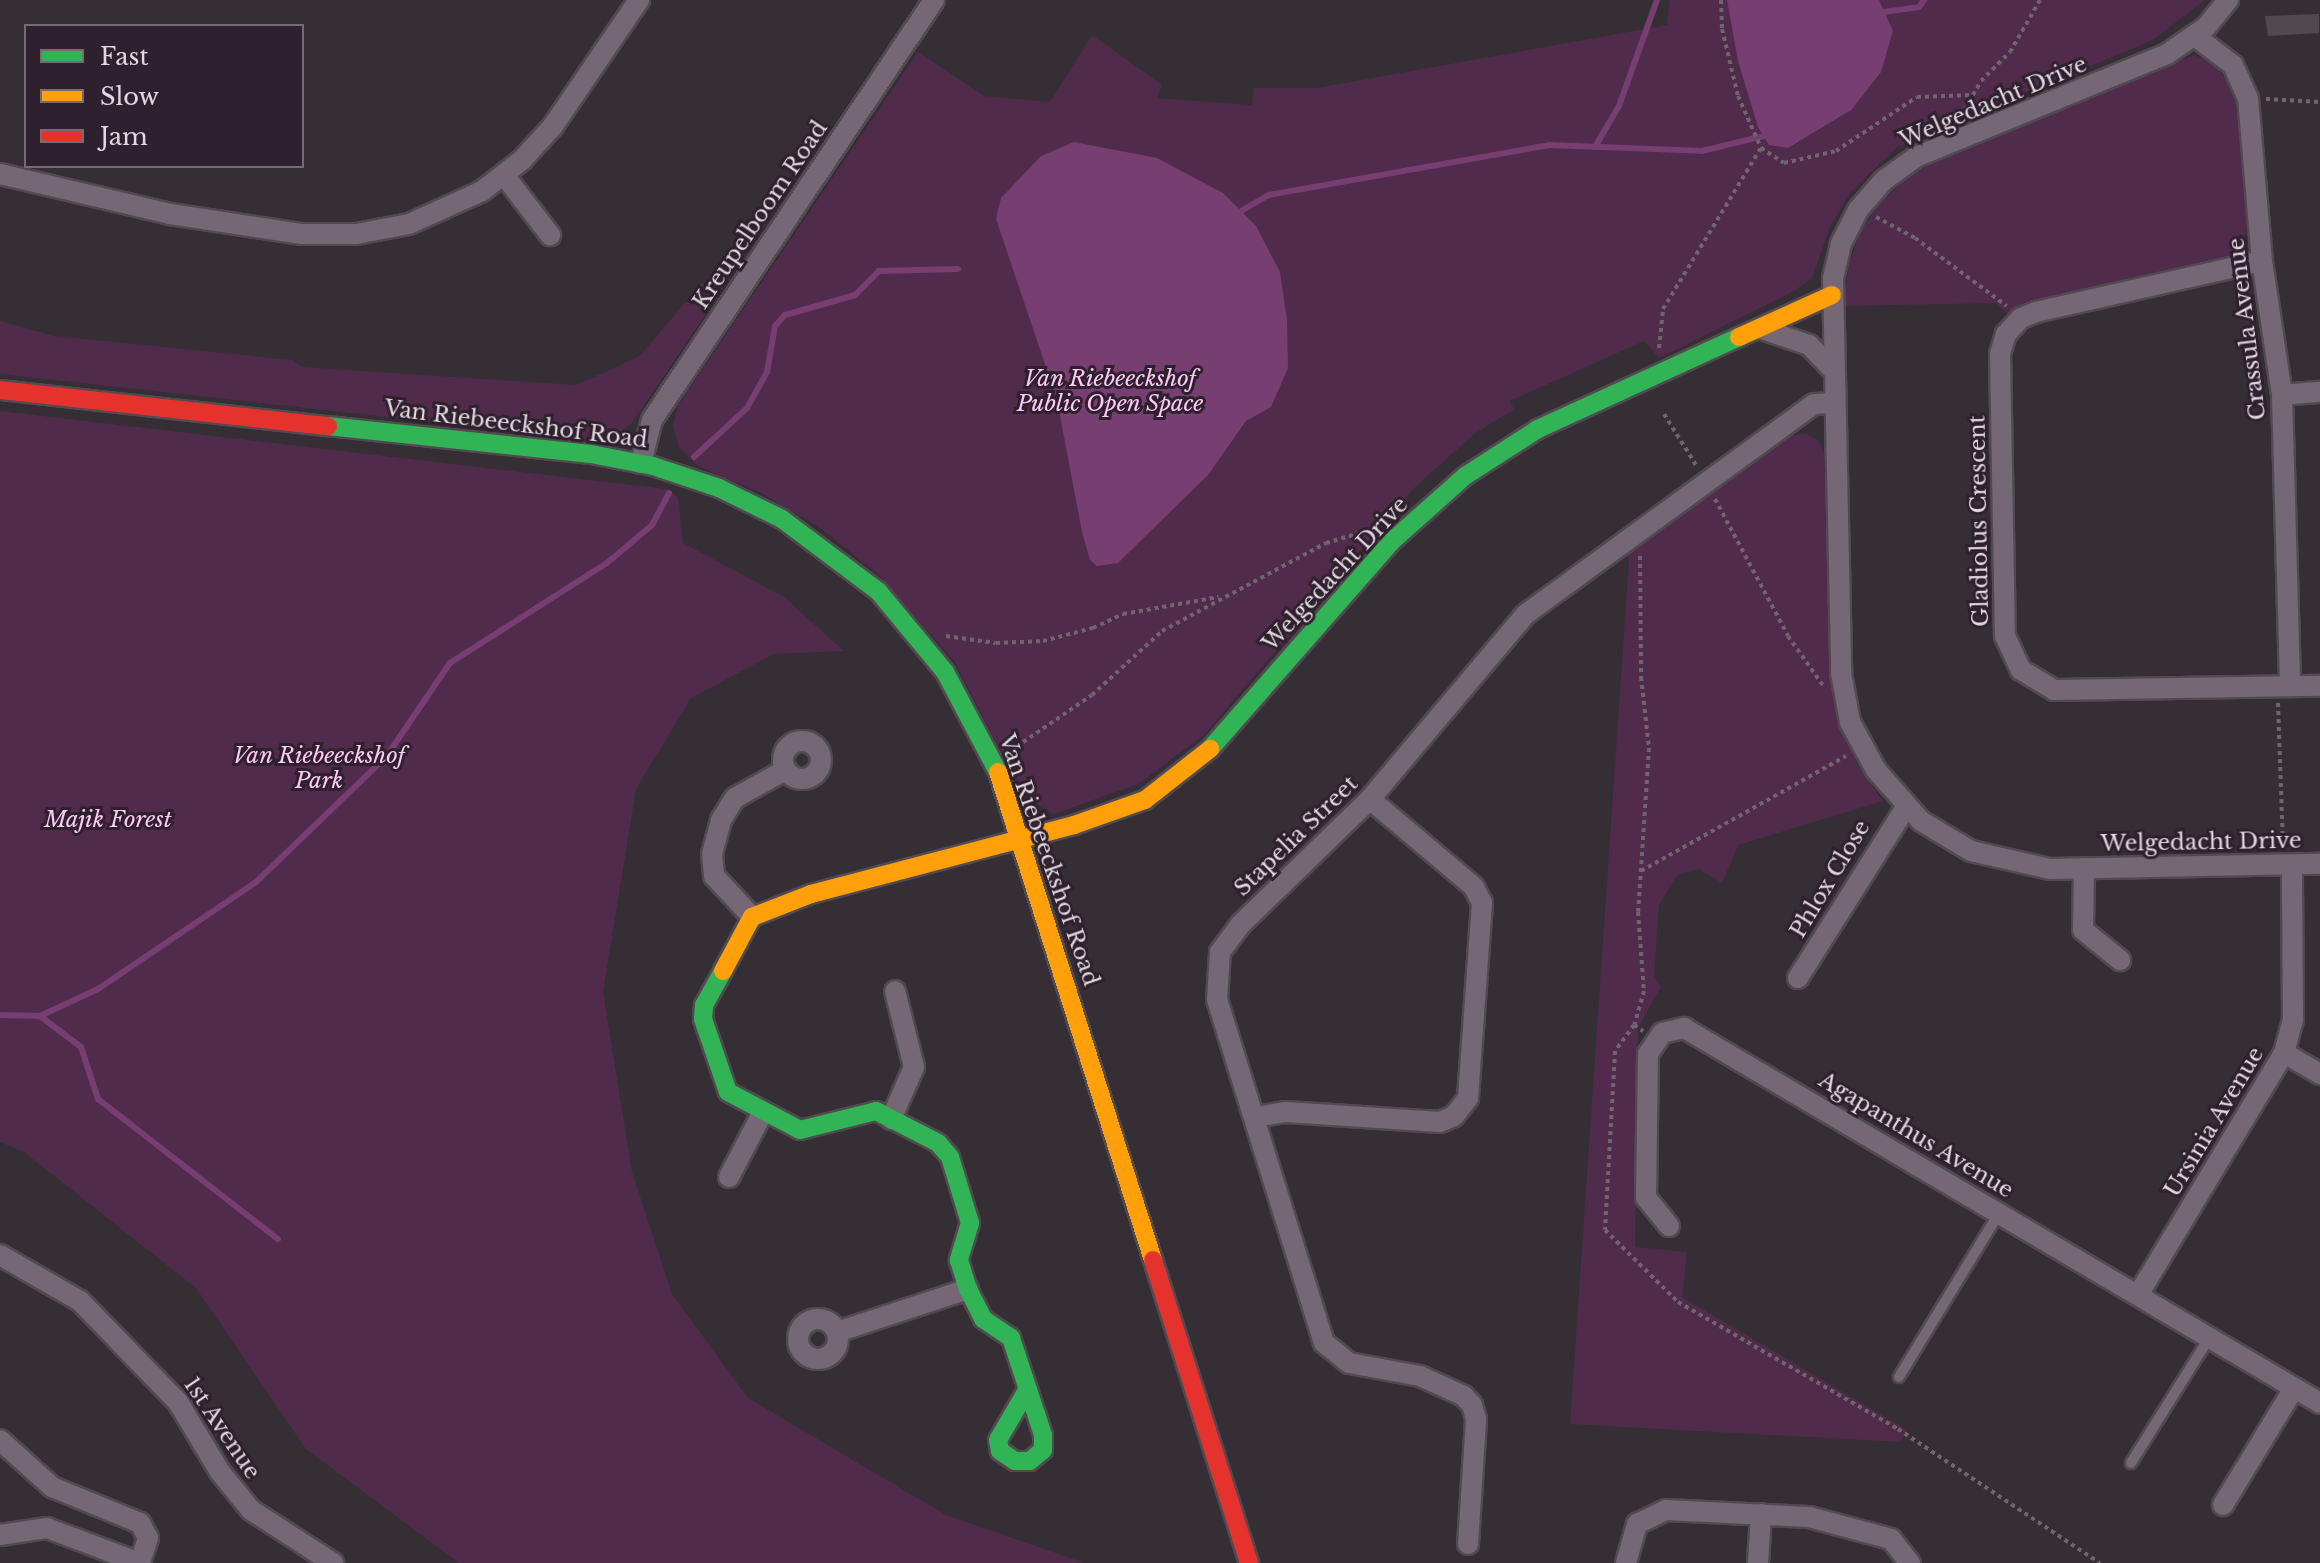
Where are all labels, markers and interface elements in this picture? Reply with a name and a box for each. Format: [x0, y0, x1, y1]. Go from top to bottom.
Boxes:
legend [24, 24, 304, 168]
text: Fast [100, 42, 148, 71]
street label: Welgedacht Drive [1895, 51, 2091, 153]
text: Slow [100, 82, 159, 111]
street label: Kreupelboom Road [687, 116, 833, 314]
text: Jam [100, 122, 148, 151]
street label: Crassula Avenue [2223, 236, 2271, 422]
park label: Van Riebeeckshof Public Open Space [1016, 365, 1204, 416]
street label: Van Riebeeckshof Road [383, 395, 649, 453]
street label: Gladiolus Crescent [1964, 415, 1994, 627]
street label: Welgedacht Drive [1257, 491, 1413, 657]
street label: Van Riebeeckshof Road [993, 731, 1105, 989]
park label: Van Riebeeckshof Park [233, 742, 405, 794]
street label: Stapelia Street [1229, 770, 1363, 902]
park label: Majik Forest [44, 807, 172, 833]
street label: Phlox Close [1785, 815, 1875, 943]
street label: Welgedacht Drive [2100, 827, 2302, 857]
street label: Ursinia Avenue [2159, 1042, 2269, 1202]
street label: Agapanthus Avenue [1814, 1066, 2018, 1204]
street label: 1st Avenue [178, 1372, 266, 1484]

